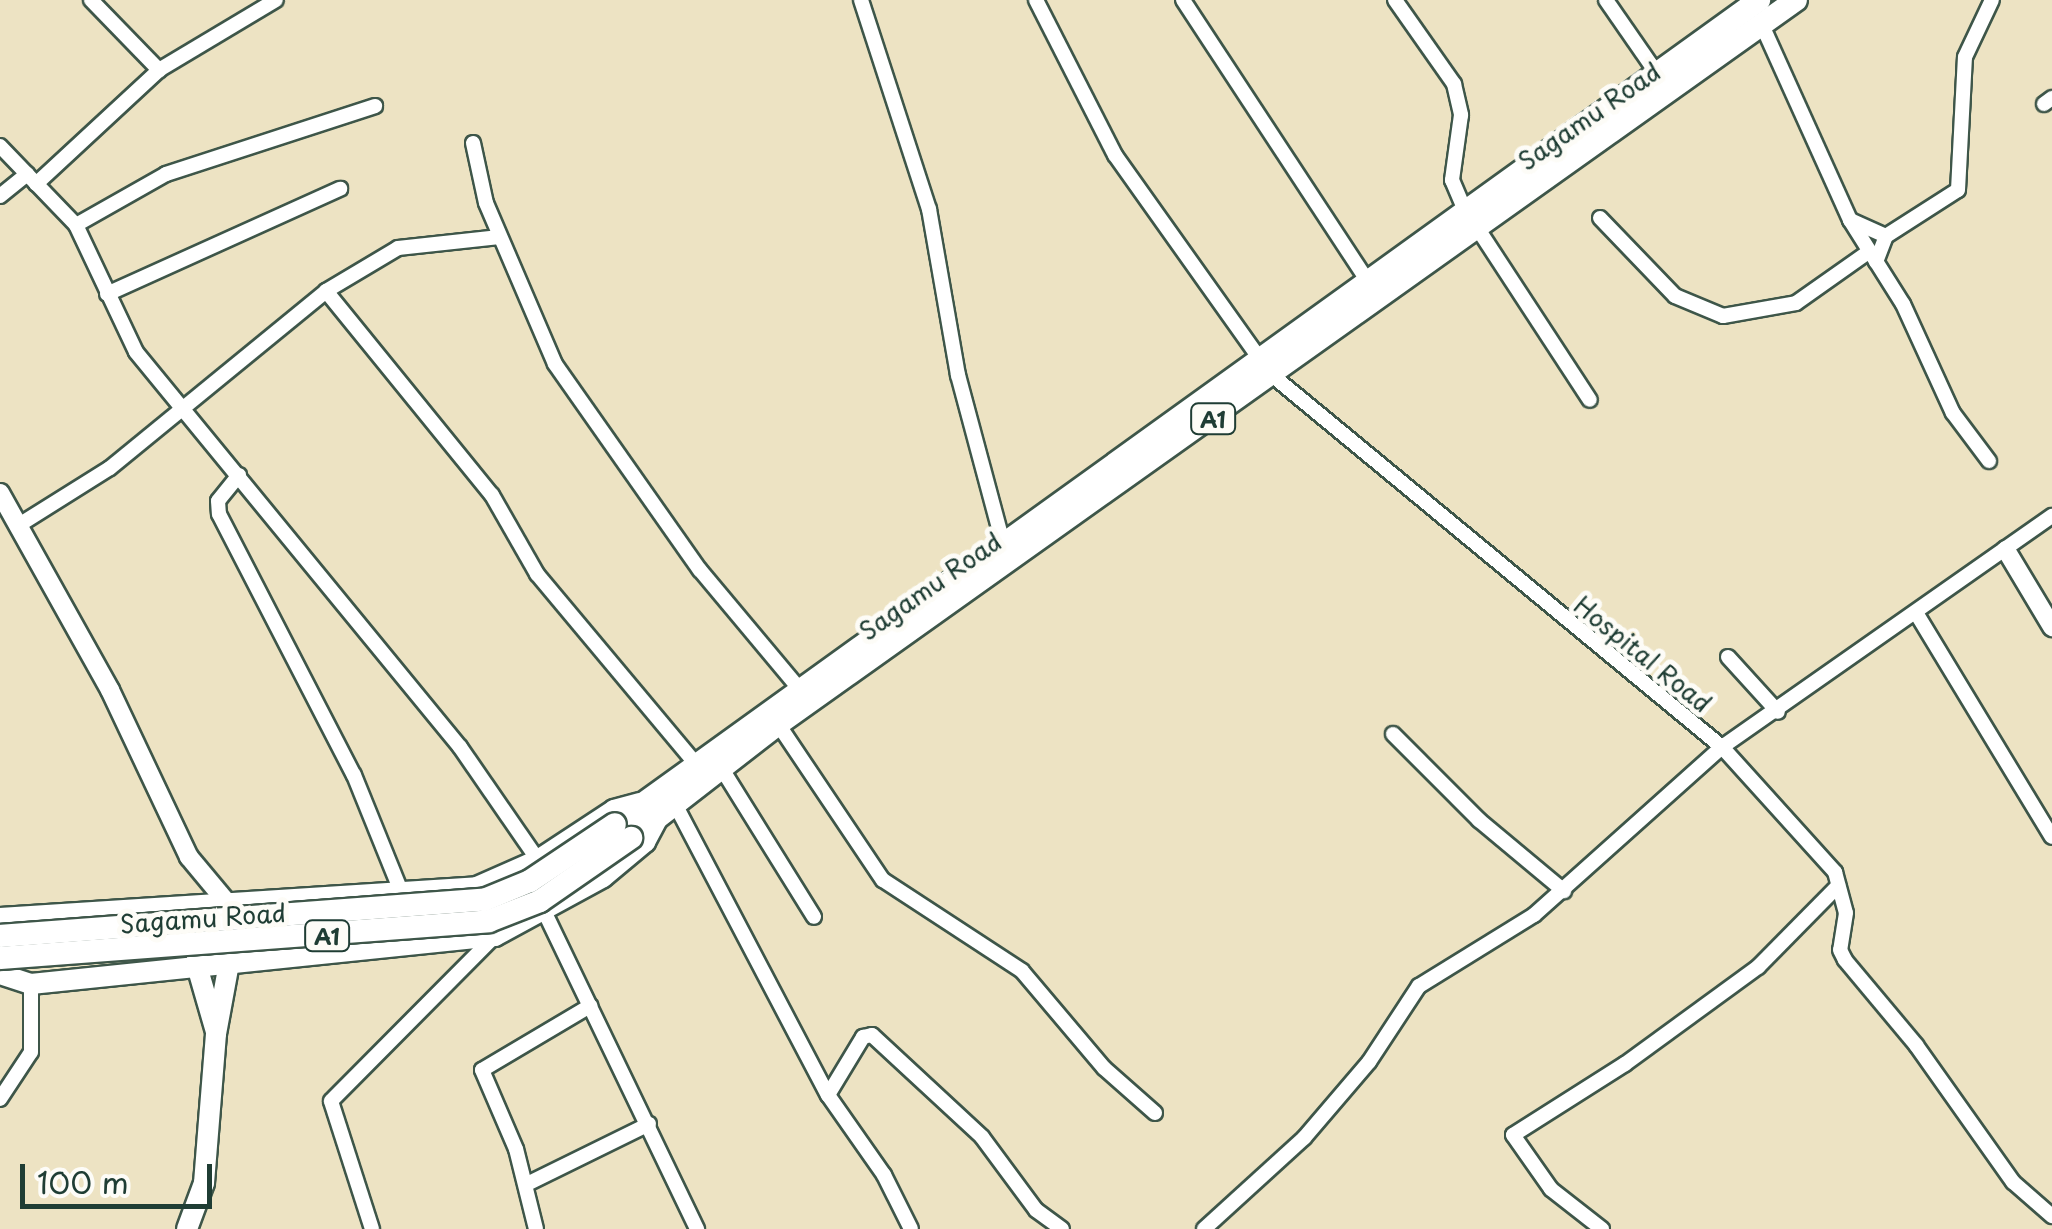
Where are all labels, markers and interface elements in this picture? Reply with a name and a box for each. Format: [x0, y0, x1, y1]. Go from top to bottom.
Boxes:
street label: Sagamu Road [1512, 56, 1666, 176]
road number: A1 [1188, 402, 1238, 436]
street label: Sagamu Road [853, 526, 1007, 646]
street label: Hospital Road [1568, 589, 1718, 719]
street label: Sagamu Road [119, 897, 287, 939]
road number: A1 [302, 919, 352, 953]
scale bar [25, 1144, 218, 1206]
text: 100 m [37, 1159, 129, 1204]

